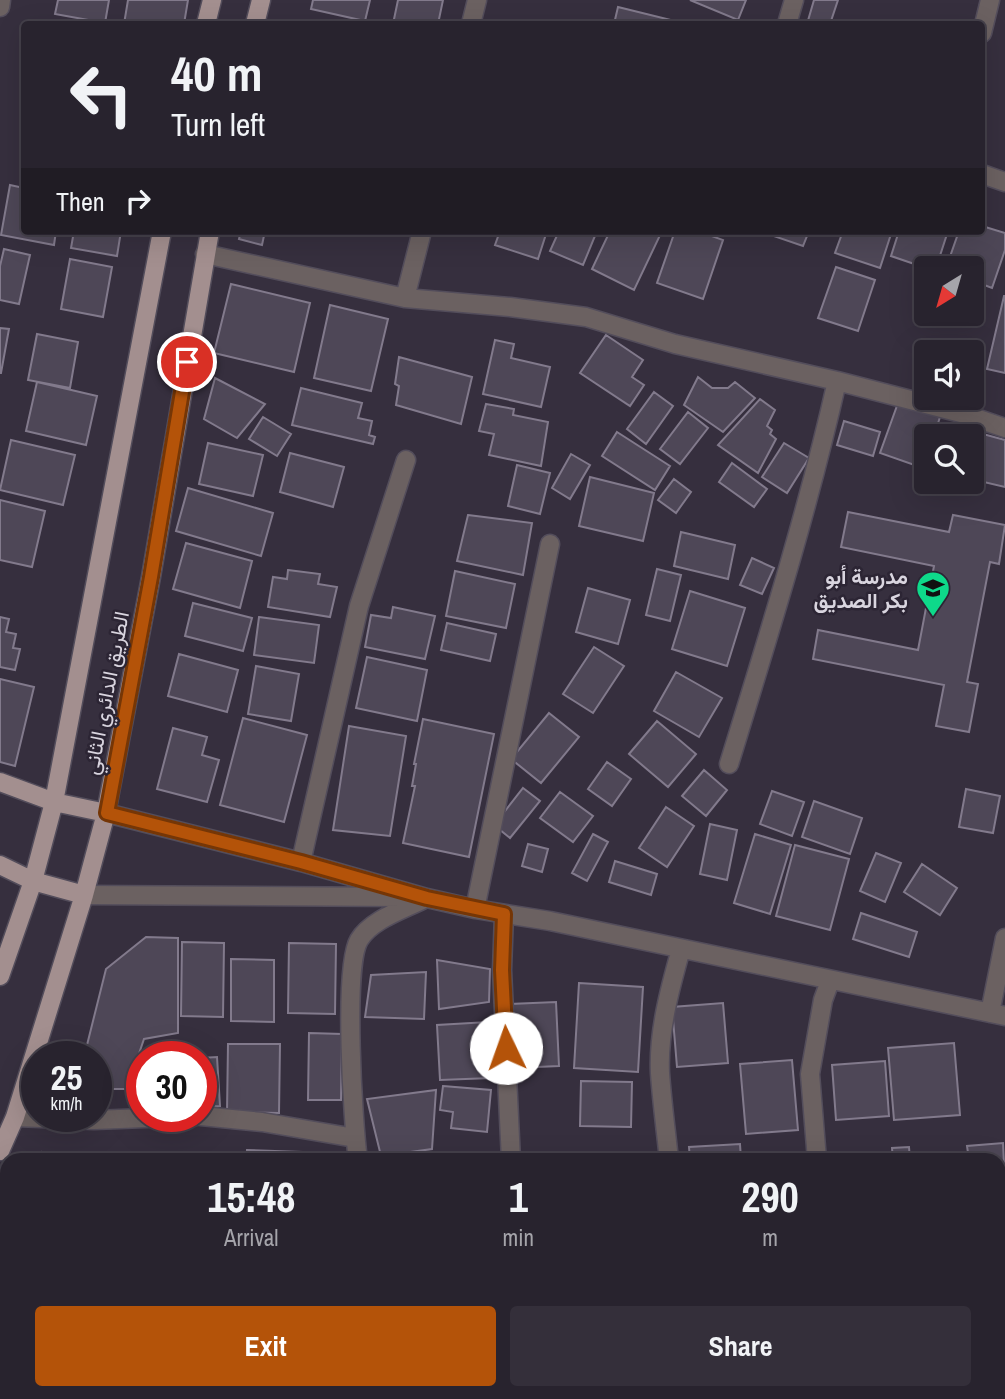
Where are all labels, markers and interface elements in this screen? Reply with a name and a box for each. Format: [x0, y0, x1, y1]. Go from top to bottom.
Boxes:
text: 40 m [171, 40, 263, 106]
icon: left [56, 49, 147, 140]
text: Turn left [171, 103, 265, 146]
icon: right [119, 182, 157, 220]
text: Then [56, 184, 105, 219]
north arrow [914, 256, 984, 326]
map controls [914, 256, 984, 494]
pin [157, 332, 217, 392]
button: sound [914, 340, 984, 410]
icon: arrive [168, 343, 206, 381]
button: search [914, 424, 984, 494]
place label: مدرسة أبو بكر الصديق [813, 562, 908, 615]
school or university icon: مدرسة أبو بكر الصديق [914, 569, 952, 618]
street label: الطريق الدائري الثاني [76, 609, 139, 778]
position arrow [469, 1011, 543, 1085]
speed limit sign: 30 [126, 1041, 217, 1132]
text: 25 [51, 1054, 82, 1101]
text: km/h [51, 1091, 83, 1116]
text: 15:48 [207, 1169, 295, 1225]
text: 1 [509, 1169, 528, 1225]
text: 290 [741, 1169, 799, 1225]
text: Arrival [224, 1222, 279, 1253]
text: min [503, 1222, 534, 1253]
text: m [762, 1222, 778, 1253]
button: Exit [35, 1306, 496, 1386]
button: Share [510, 1306, 971, 1386]

